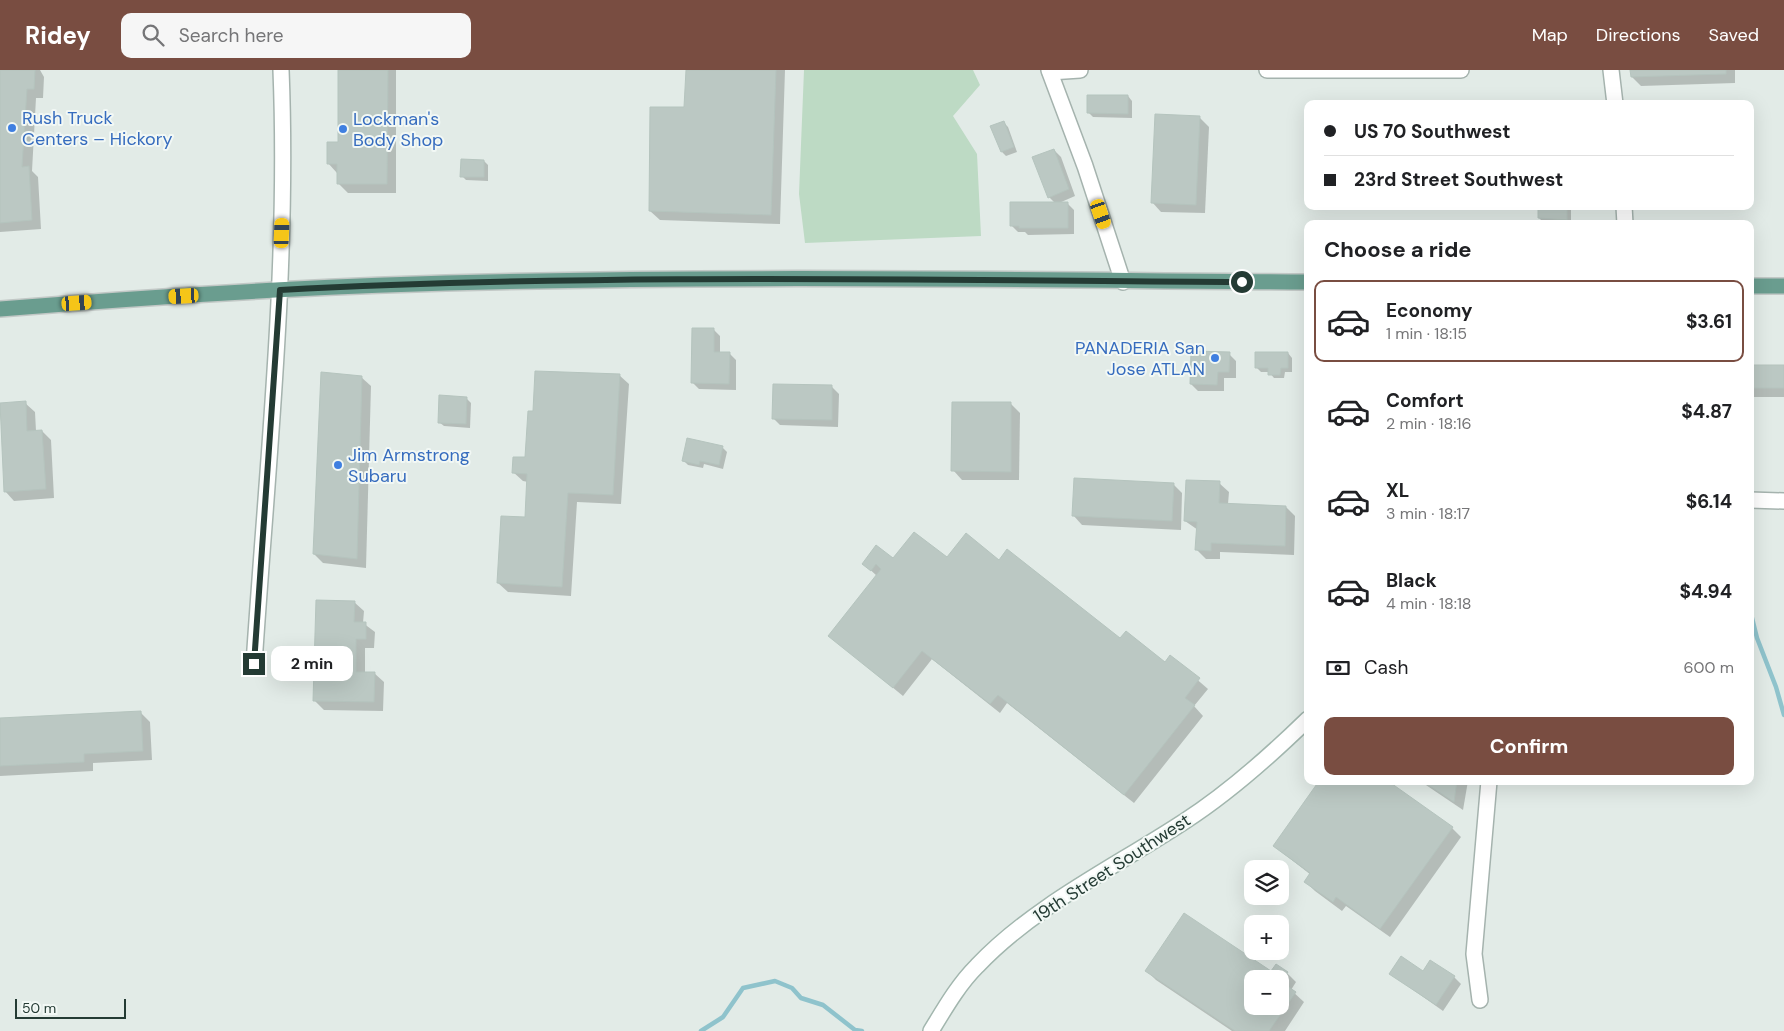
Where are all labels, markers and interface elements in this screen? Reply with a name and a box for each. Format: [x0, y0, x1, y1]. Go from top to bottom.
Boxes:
search box [121, 13, 471, 58]
text: Ridey [25, 20, 91, 51]
icon: search [139, 21, 167, 49]
text: Search here [179, 23, 284, 48]
text: Map [1532, 23, 1568, 47]
text: Directions [1596, 23, 1681, 47]
text: Saved [1709, 23, 1759, 47]
place label: Rush Truck Centers – Hickory [22, 106, 172, 151]
place label: Lockman's Body Shop [353, 107, 443, 152]
text: US 70 Southwest [1354, 119, 1510, 144]
marker: Rush Truck Centers – Hickory [6, 122, 18, 134]
marker: Lockman's Body Shop [337, 123, 349, 135]
text: 23rd Street Southwest [1354, 167, 1563, 192]
car [1089, 197, 1112, 231]
car [273, 218, 290, 248]
text: Choose a ride [1324, 235, 1472, 264]
route start [1231, 271, 1253, 293]
car [168, 288, 199, 304]
car [61, 294, 92, 312]
text: Economy [1386, 298, 1473, 323]
icon: car [1326, 299, 1371, 344]
text: $3.61 [1686, 309, 1732, 334]
text: 1 min · 18:15 [1386, 323, 1467, 344]
place label: PANADERIA San Jose ATLAN [1075, 336, 1205, 381]
marker: PANADERIA San Jose ATLAN [1209, 352, 1221, 364]
text: Comfort [1386, 388, 1464, 413]
icon: car [1326, 389, 1371, 434]
text: $4.87 [1681, 399, 1732, 424]
text: 2 min · 18:16 [1386, 413, 1471, 434]
place label: Jim Armstrong Subaru [348, 443, 470, 488]
marker: Jim Armstrong Subaru [332, 459, 344, 471]
text: XL [1386, 478, 1409, 503]
icon: car [1326, 479, 1371, 524]
text: $6.14 [1686, 489, 1732, 514]
text: 3 min · 18:17 [1386, 503, 1470, 524]
text: Black [1386, 568, 1437, 593]
icon: car [1326, 569, 1371, 614]
text: $4.94 [1680, 579, 1732, 604]
text: 4 min · 18:18 [1386, 593, 1472, 614]
callout: 2 min [272, 646, 354, 682]
route end [243, 653, 265, 675]
text: 2 min [291, 653, 333, 674]
icon: cash [1324, 654, 1352, 682]
text: Cash [1364, 655, 1408, 680]
text: 600 m [1684, 657, 1734, 678]
button: Confirm [1324, 717, 1734, 775]
street label: 19th Street Southwest [1029, 808, 1195, 928]
map controls [1244, 860, 1289, 1015]
button: layers [1244, 860, 1289, 905]
button: + [1244, 915, 1289, 960]
button: − [1244, 970, 1289, 1015]
scale bar [15, 996, 126, 1019]
text: 50 m [22, 999, 56, 1017]

